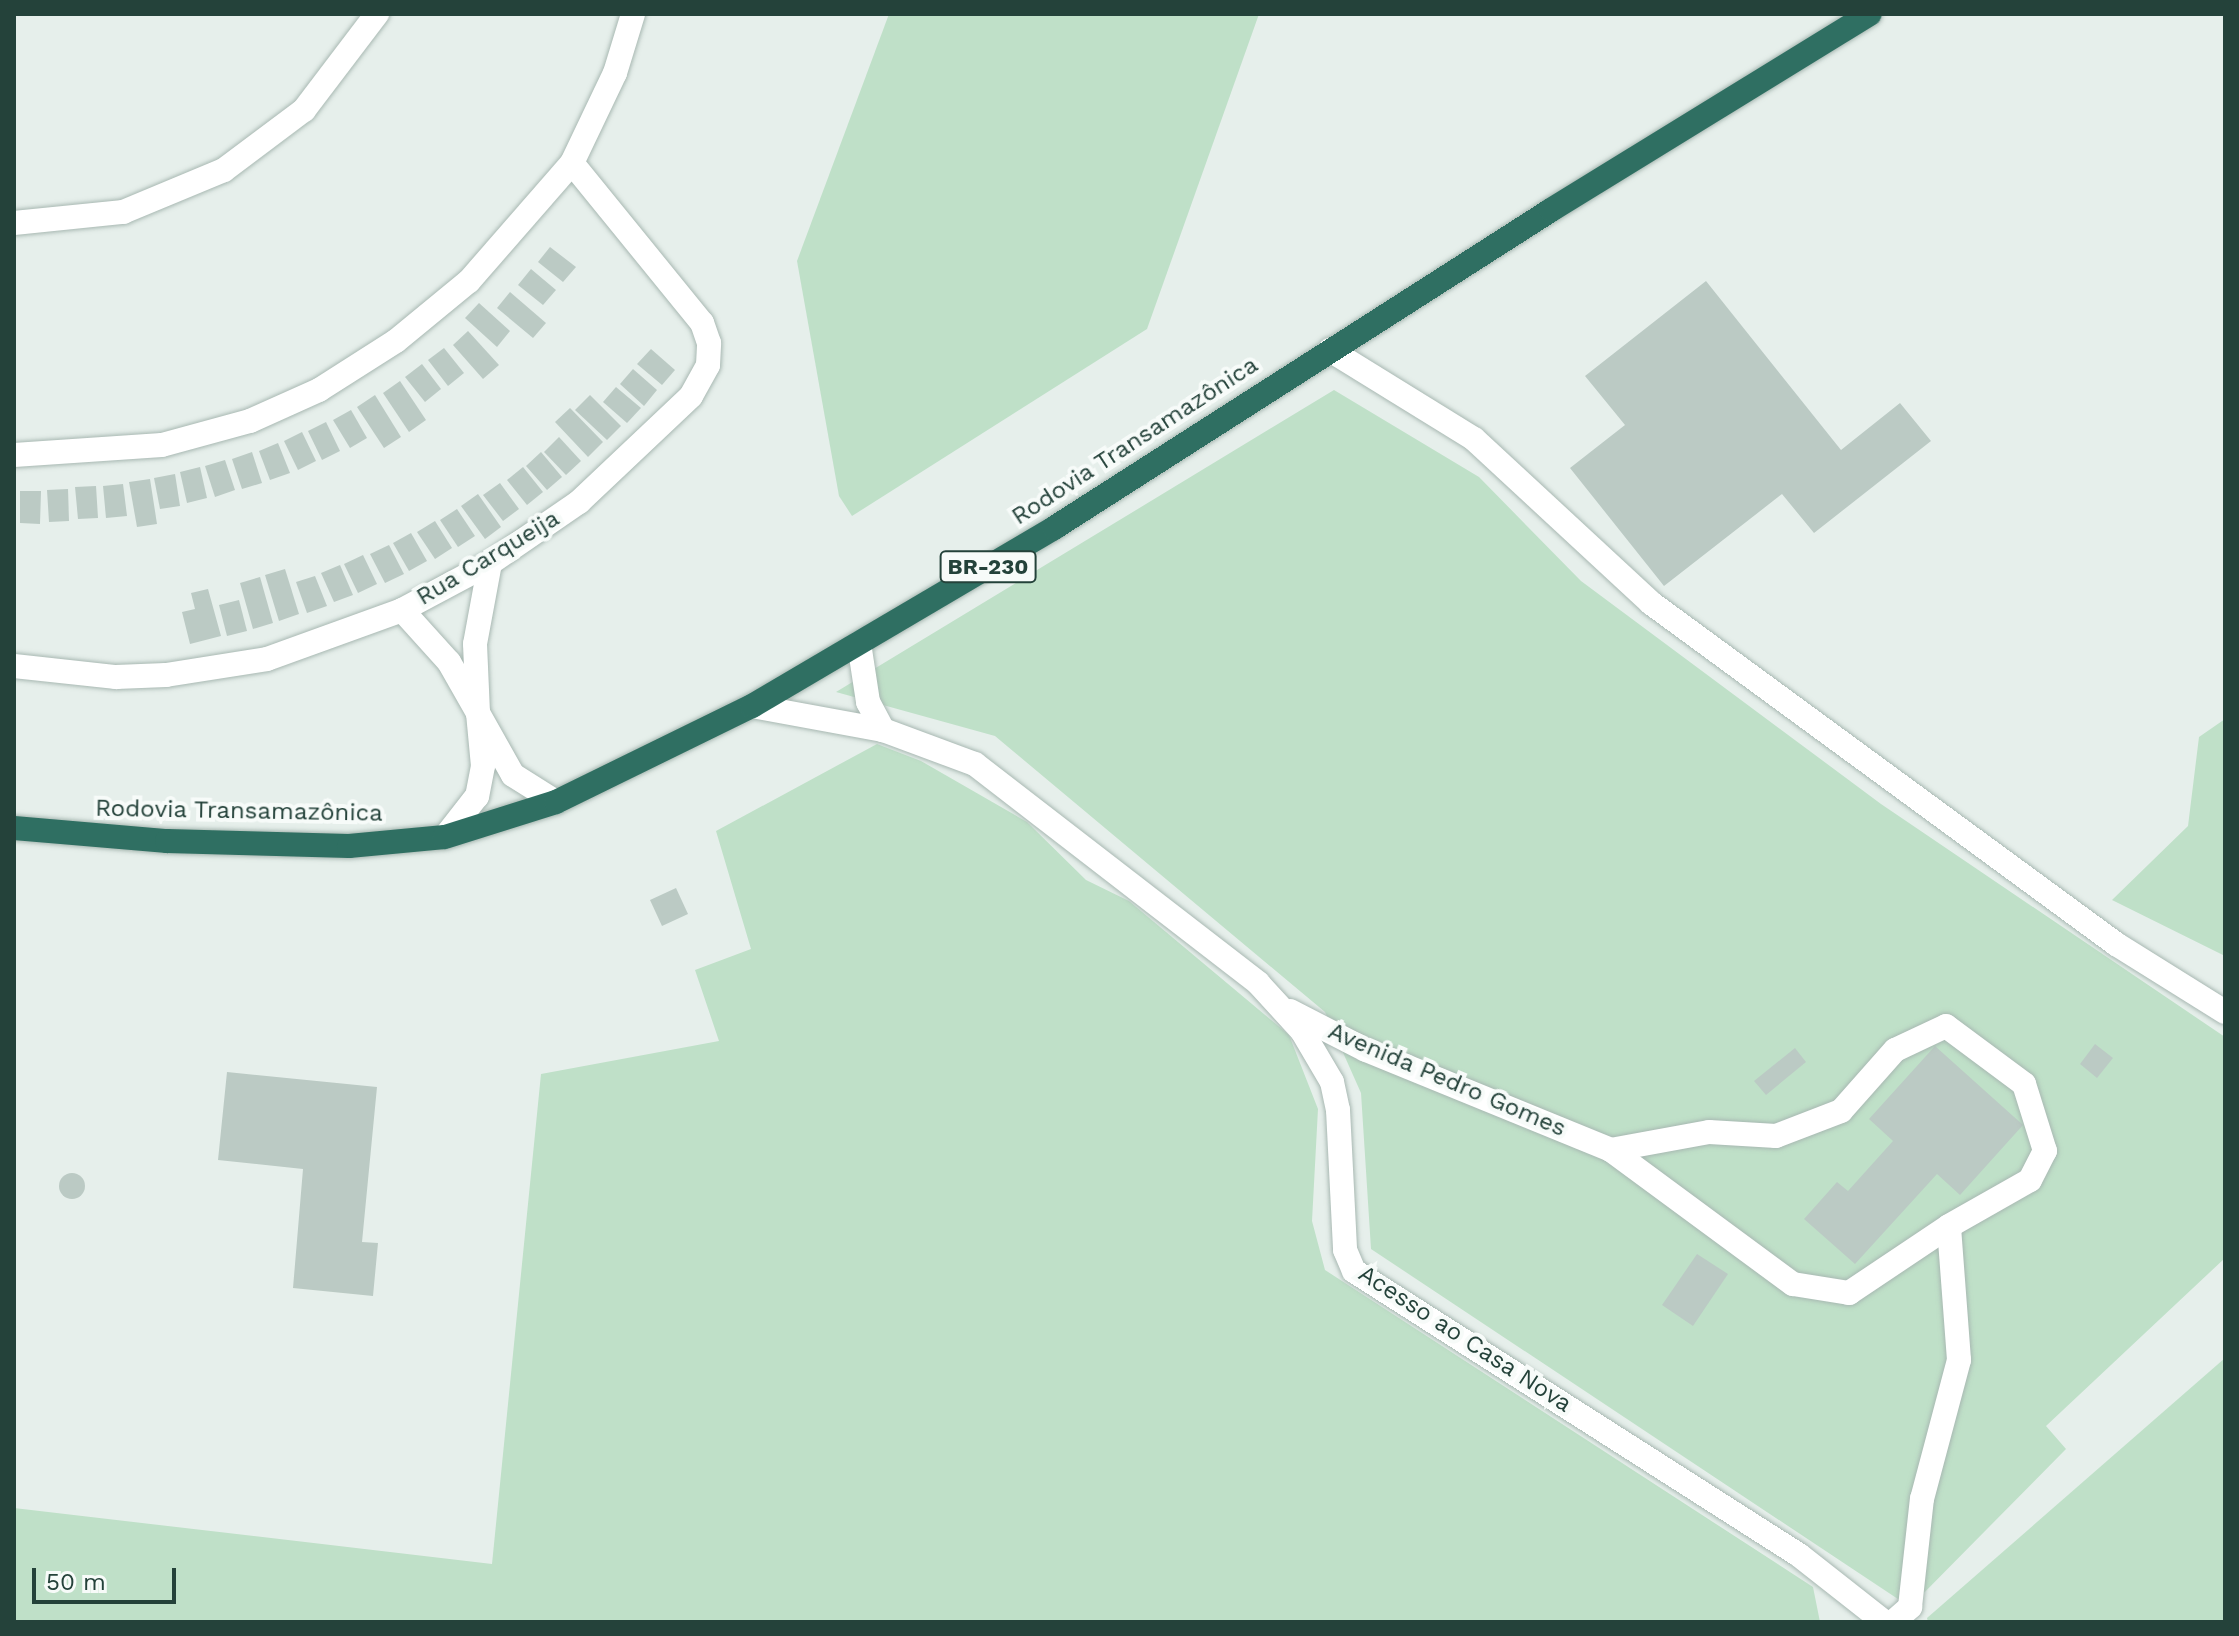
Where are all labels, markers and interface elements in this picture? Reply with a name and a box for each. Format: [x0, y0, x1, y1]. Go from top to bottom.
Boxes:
street label: Rodovia Transamazônica [1006, 350, 1264, 532]
street label: Rua Carqueija [411, 504, 565, 612]
road number: BR-230 [938, 549, 1038, 585]
street label: Rodovia Transamazônica [94, 794, 384, 828]
street label: Avenida Pedro Gomes [1324, 1017, 1570, 1143]
street label: Acesso ao Casa Nova [1353, 1259, 1577, 1419]
scale bar [36, 1552, 180, 1602]
text: 50 m [46, 1568, 106, 1596]

